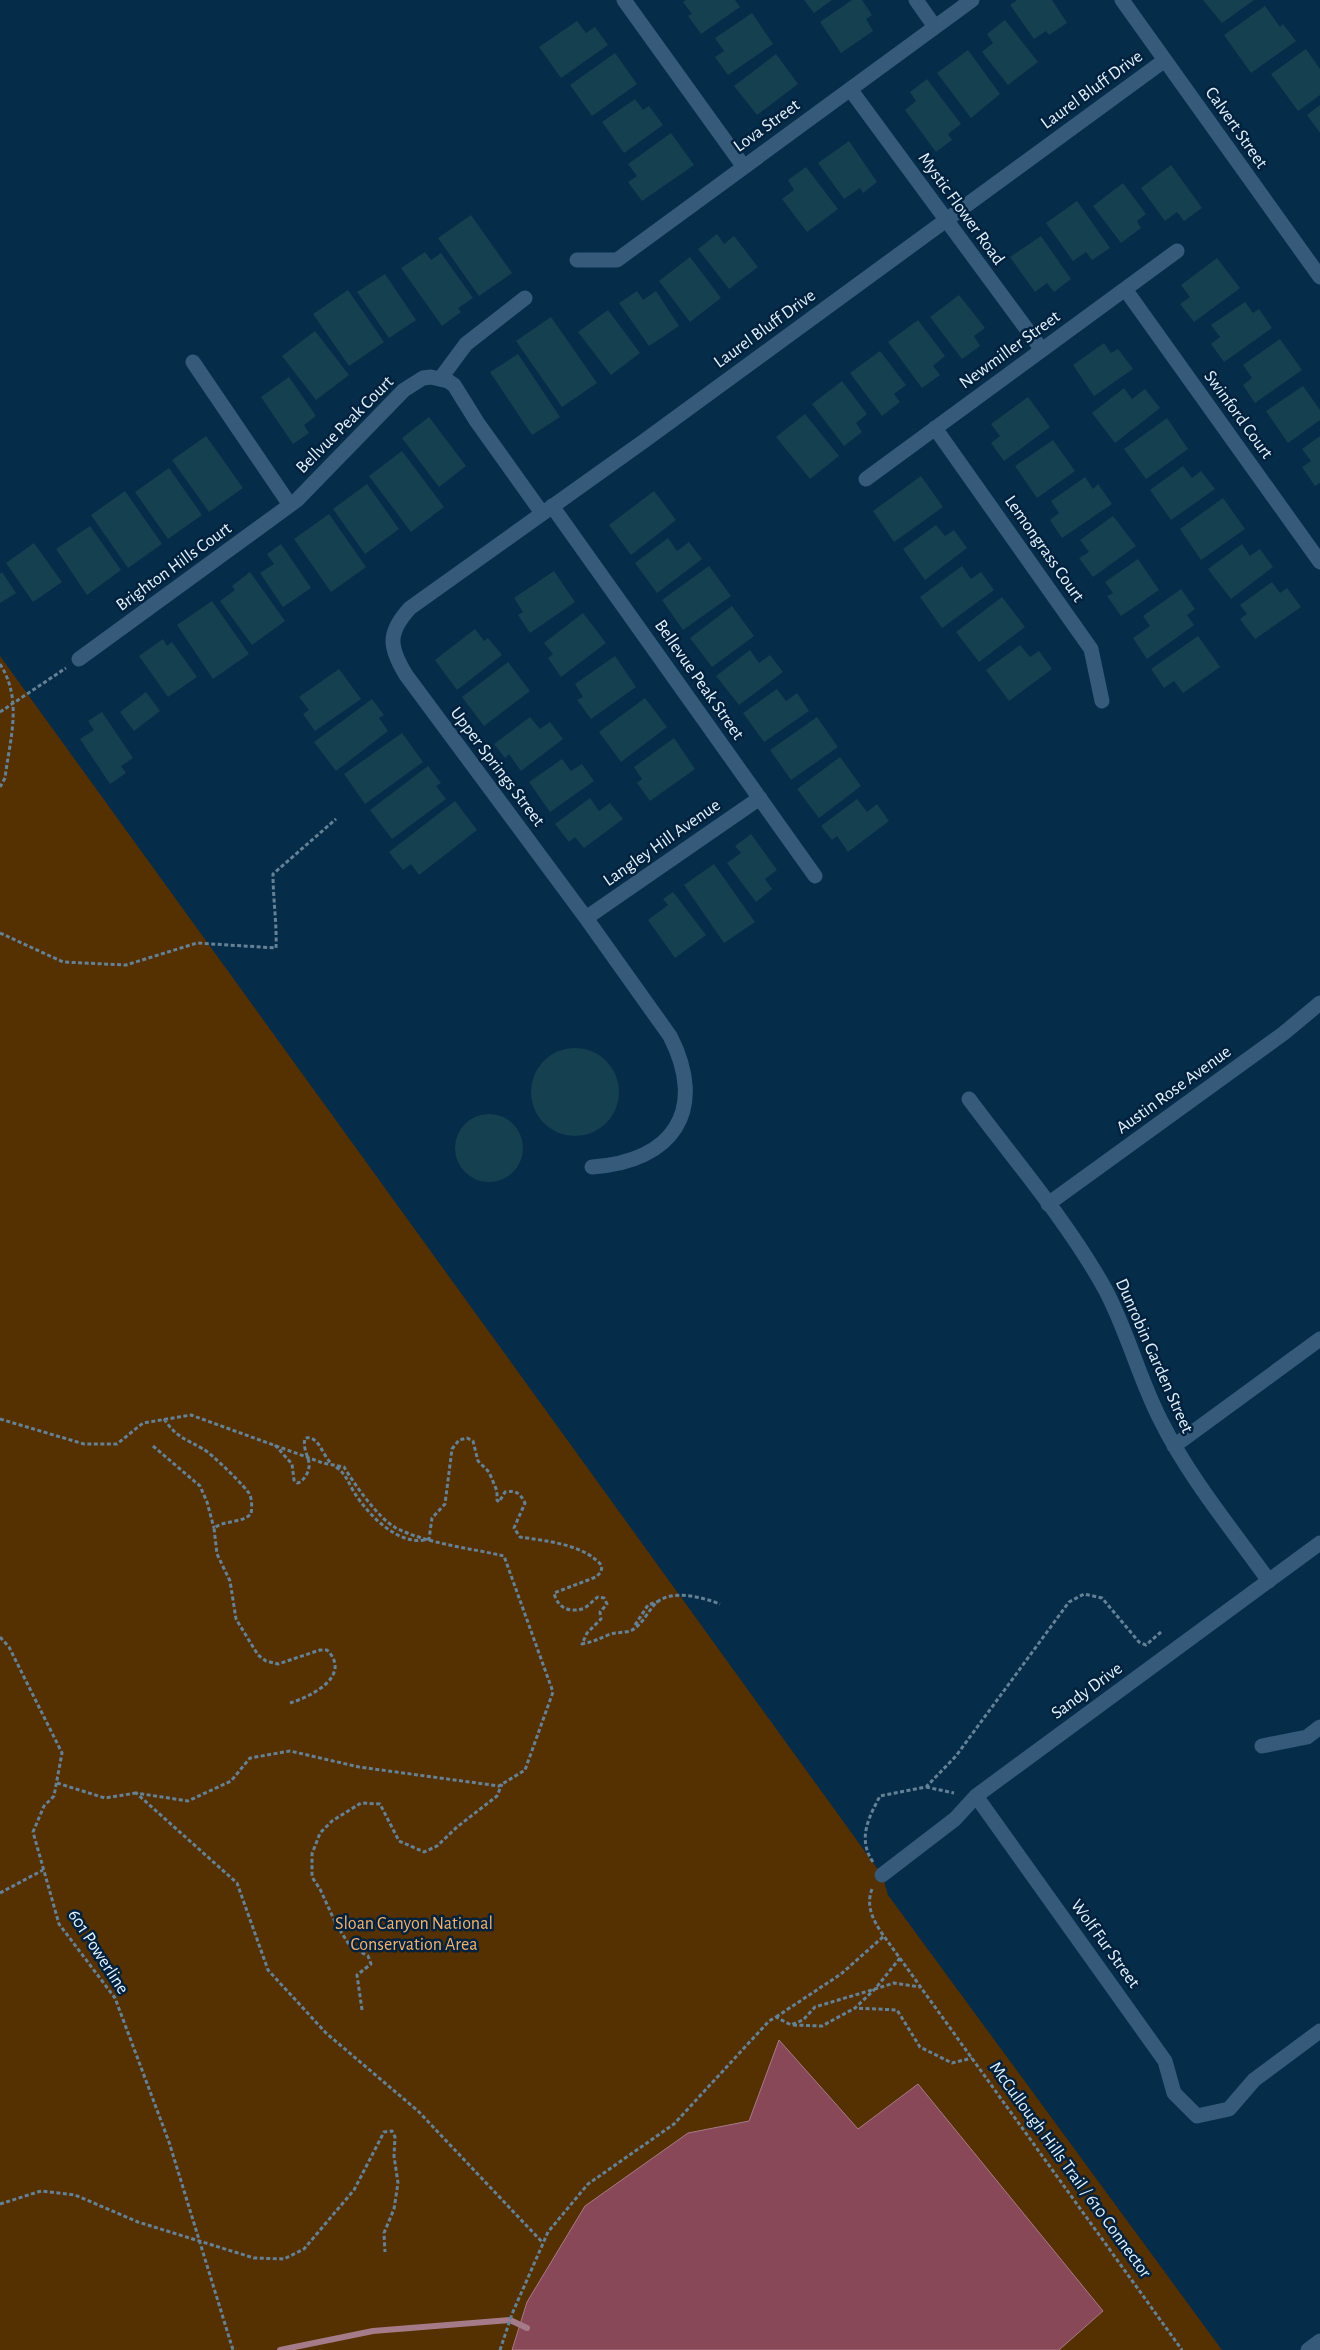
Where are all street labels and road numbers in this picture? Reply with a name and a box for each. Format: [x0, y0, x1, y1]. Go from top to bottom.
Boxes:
street label: Laurel Bluff Drive [1038, 47, 1146, 133]
street label: Calvert Street [1201, 84, 1271, 172]
street label: Lova Street [731, 96, 804, 156]
street label: Mystic Flower Road [914, 150, 1008, 268]
street label: Laurel Bluff Drive [711, 286, 819, 372]
street label: Newmiller Street [956, 307, 1064, 392]
street label: Swinford Court [1200, 368, 1276, 463]
street label: Bellvue Peak Court [293, 373, 397, 477]
street label: Lemongrass Court [1001, 493, 1087, 606]
street label: Brighton Hills Court [113, 519, 235, 615]
street label: Bellevue Peak Street [651, 617, 747, 743]
street label: Upper Springs Street [446, 704, 548, 830]
street label: Langley Hill Avenue [600, 796, 724, 890]
street label: Austin Rose Avenue [1113, 1043, 1235, 1137]
street label: Dunrobin Garden Street [1112, 1276, 1196, 1436]
street label: Sandy Drive [1048, 1659, 1126, 1723]
street label: Wolf Fur Street [1067, 1897, 1143, 1992]
street label: 601 Powerline [64, 1907, 132, 1997]
street label: McCullough Hills Trail / 610 Connector [986, 2059, 1154, 2281]

